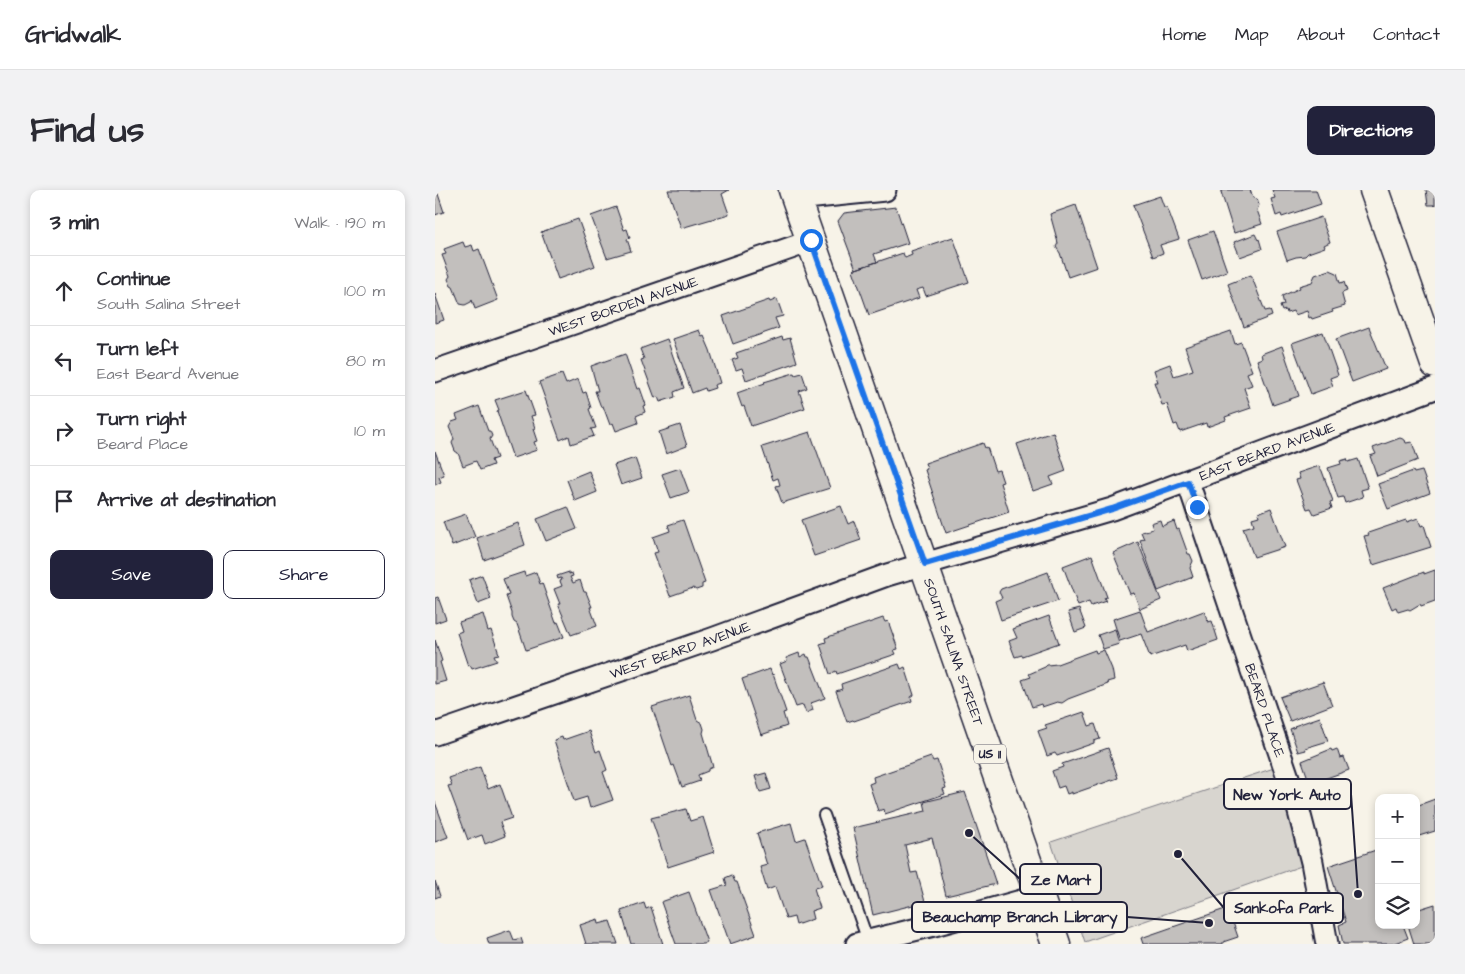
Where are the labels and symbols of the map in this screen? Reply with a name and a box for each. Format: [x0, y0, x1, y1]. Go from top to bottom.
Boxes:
route start [800, 229, 823, 252]
street label: WEST BORDEN AVENUE [546, 272, 701, 342]
street label: EAST BEARD AVENUE [1196, 417, 1339, 486]
route end [1186, 496, 1209, 519]
street label: SOUTH SALINA STREET [918, 575, 988, 729]
street label: WEST BEARD AVENUE [607, 617, 754, 684]
street label: BEARD PLACE [1239, 661, 1290, 761]
road number: US 11 [974, 744, 1006, 764]
callout: New York Auto [1224, 779, 1351, 809]
text: New York Auto [1233, 785, 1341, 806]
callout: Ze Mart [1020, 864, 1101, 894]
text: Ze Mart [1031, 870, 1092, 891]
callout: Sankofa Park [1224, 893, 1343, 923]
text: Sankofa Park [1233, 898, 1335, 919]
callout: Beauchamp Branch Library [912, 902, 1127, 932]
text: Beauchamp Branch Library [922, 907, 1118, 929]

